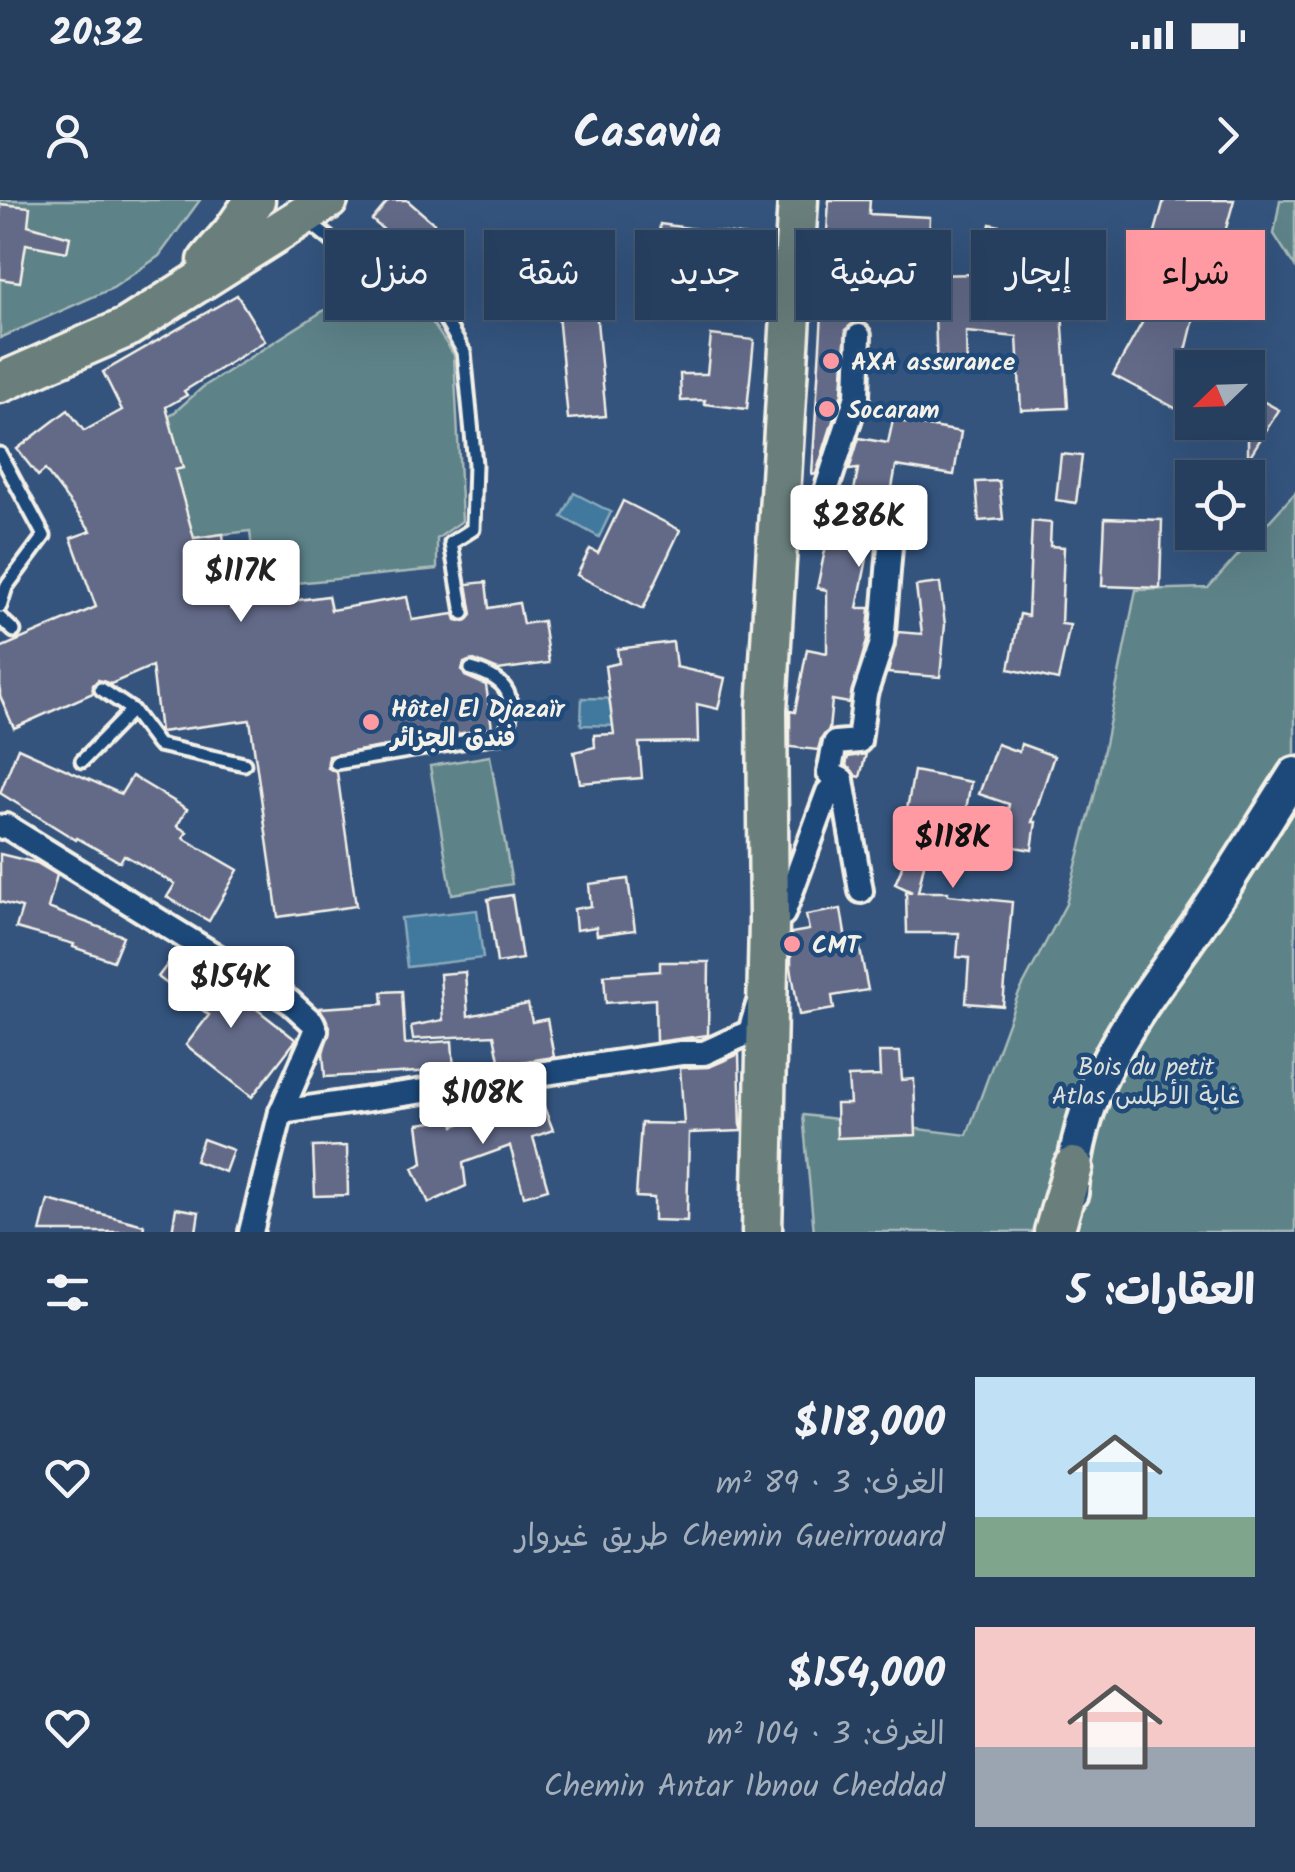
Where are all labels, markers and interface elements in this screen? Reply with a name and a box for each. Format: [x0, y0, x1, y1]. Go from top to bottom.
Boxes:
text: 20:32 [50, 5, 144, 65]
text: Casavia [573, 99, 722, 171]
icon: person [40, 108, 95, 163]
icon: forward [1200, 108, 1255, 163]
chip: منزل [325, 230, 464, 320]
chip: شقة [484, 230, 615, 320]
chip: جديد [635, 230, 776, 320]
chip: تصفية [796, 230, 951, 320]
chip: إيجار [971, 230, 1106, 320]
chip: شراء [1126, 230, 1265, 320]
place label: AXA assurance [851, 343, 1015, 383]
marker: AXA assurance [820, 350, 842, 372]
north arrow [1175, 350, 1265, 440]
map controls [1175, 350, 1265, 550]
place label: Socaram [847, 391, 939, 431]
marker: Socaram [816, 398, 838, 420]
button: locate [1175, 460, 1265, 550]
pin: $286K [789, 485, 929, 570]
text: $286K [812, 492, 906, 543]
pin: $117K [171, 540, 311, 625]
text: $117K [205, 547, 277, 598]
place label: Hôtel El Djazaïr فندق الجزائر [389, 690, 566, 759]
marker: Hôtel El Djazaïr فندق الجزائر [360, 711, 382, 733]
pin: $118K [883, 806, 1023, 891]
text: $118K [915, 813, 991, 864]
place label: CMT [812, 926, 862, 966]
marker: CMT [781, 933, 803, 955]
pin: $154K [161, 946, 301, 1031]
text: $154K [190, 953, 272, 1004]
park label: Bois du petit Atlas غابة الأطلس [1052, 1048, 1240, 1117]
pin: $108K [413, 1062, 553, 1147]
text: $108K [441, 1069, 525, 1120]
text: العقارات: 5 [1067, 1259, 1255, 1326]
icon: filters [40, 1265, 95, 1320]
text: $118,000 [794, 1391, 945, 1458]
icon: home [1055, 1417, 1175, 1537]
icon: heart [40, 1450, 95, 1505]
text: الغرف: 3 · 89 m² [716, 1459, 945, 1510]
text: Chemin Gueirrouard طريق غيروار [515, 1512, 945, 1563]
text: $154,000 [788, 1642, 945, 1709]
icon: home [1055, 1667, 1175, 1787]
icon: heart [40, 1700, 95, 1755]
text: الغرف: 3 · 104 m² [707, 1710, 945, 1761]
text: Chemin Antar Ibnou Cheddad [544, 1762, 945, 1813]

